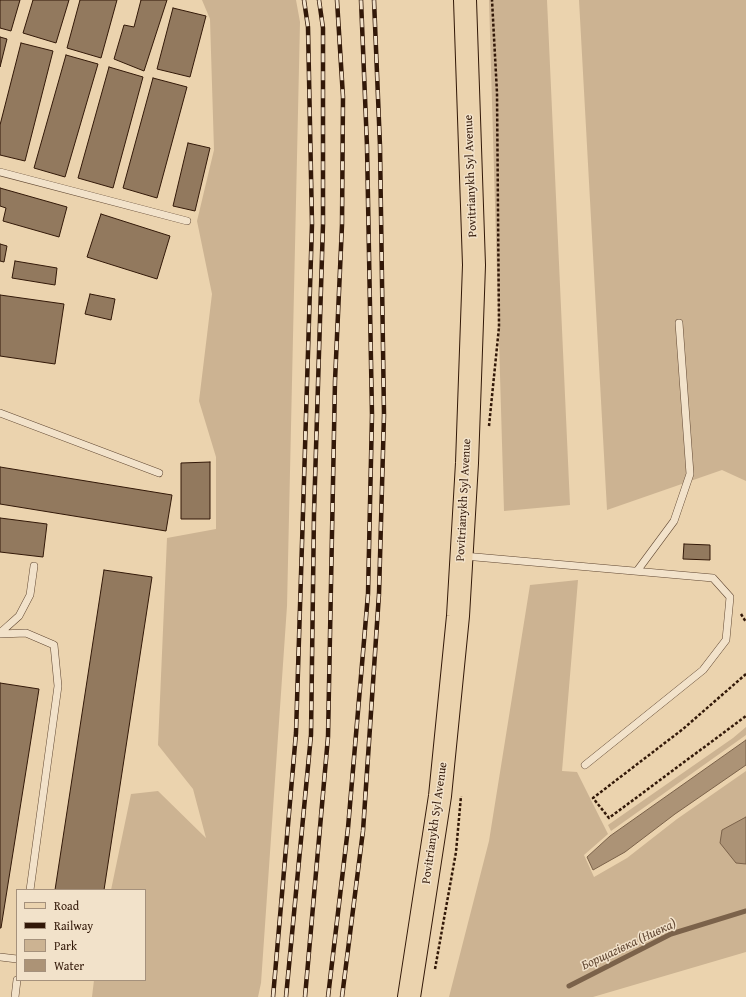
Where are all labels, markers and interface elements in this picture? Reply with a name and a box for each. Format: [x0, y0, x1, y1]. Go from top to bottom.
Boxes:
street label: Povitrianykh Syl Avenue [462, 114, 480, 238]
street label: Povitrianykh Syl Avenue [454, 438, 474, 562]
street label: Povitrianykh Syl Avenue [419, 761, 451, 885]
legend [16, 889, 146, 981]
text: Road [54, 897, 79, 914]
water label: Борщагівка (Нивка) [579, 916, 679, 974]
text: Railway [54, 917, 93, 934]
text: Park [54, 937, 77, 954]
text: Water [54, 957, 84, 974]

